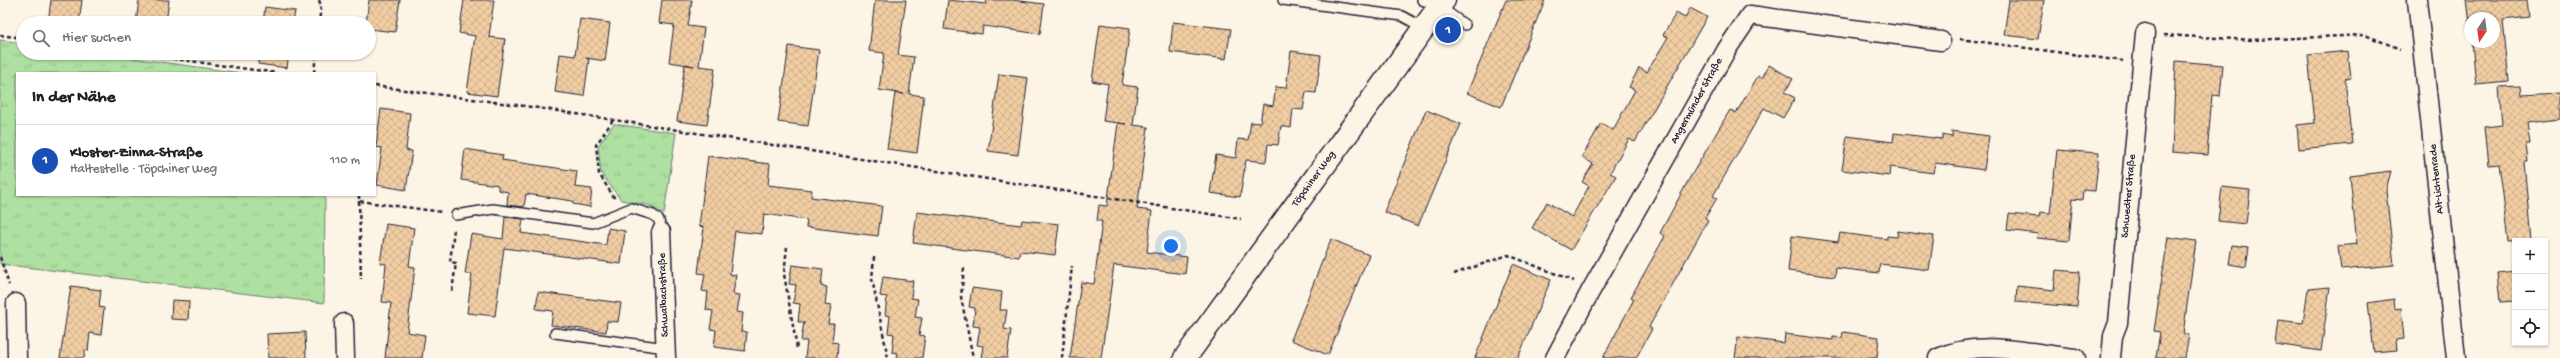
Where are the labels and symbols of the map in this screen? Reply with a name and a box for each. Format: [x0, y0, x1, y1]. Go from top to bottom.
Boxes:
north arrow [2464, 12, 2500, 48]
pin: 1 [1435, 15, 1461, 45]
street label: Angermünder Straße [1668, 56, 1726, 146]
street label: Alt-Lichtenrade [2427, 143, 2447, 215]
street label: Töpchiner Weg [1289, 149, 1338, 210]
street label: Schwedter Straße [2119, 153, 2139, 238]
your location [1161, 236, 1181, 256]
street label: Schwalbachstraße [657, 252, 671, 337]

